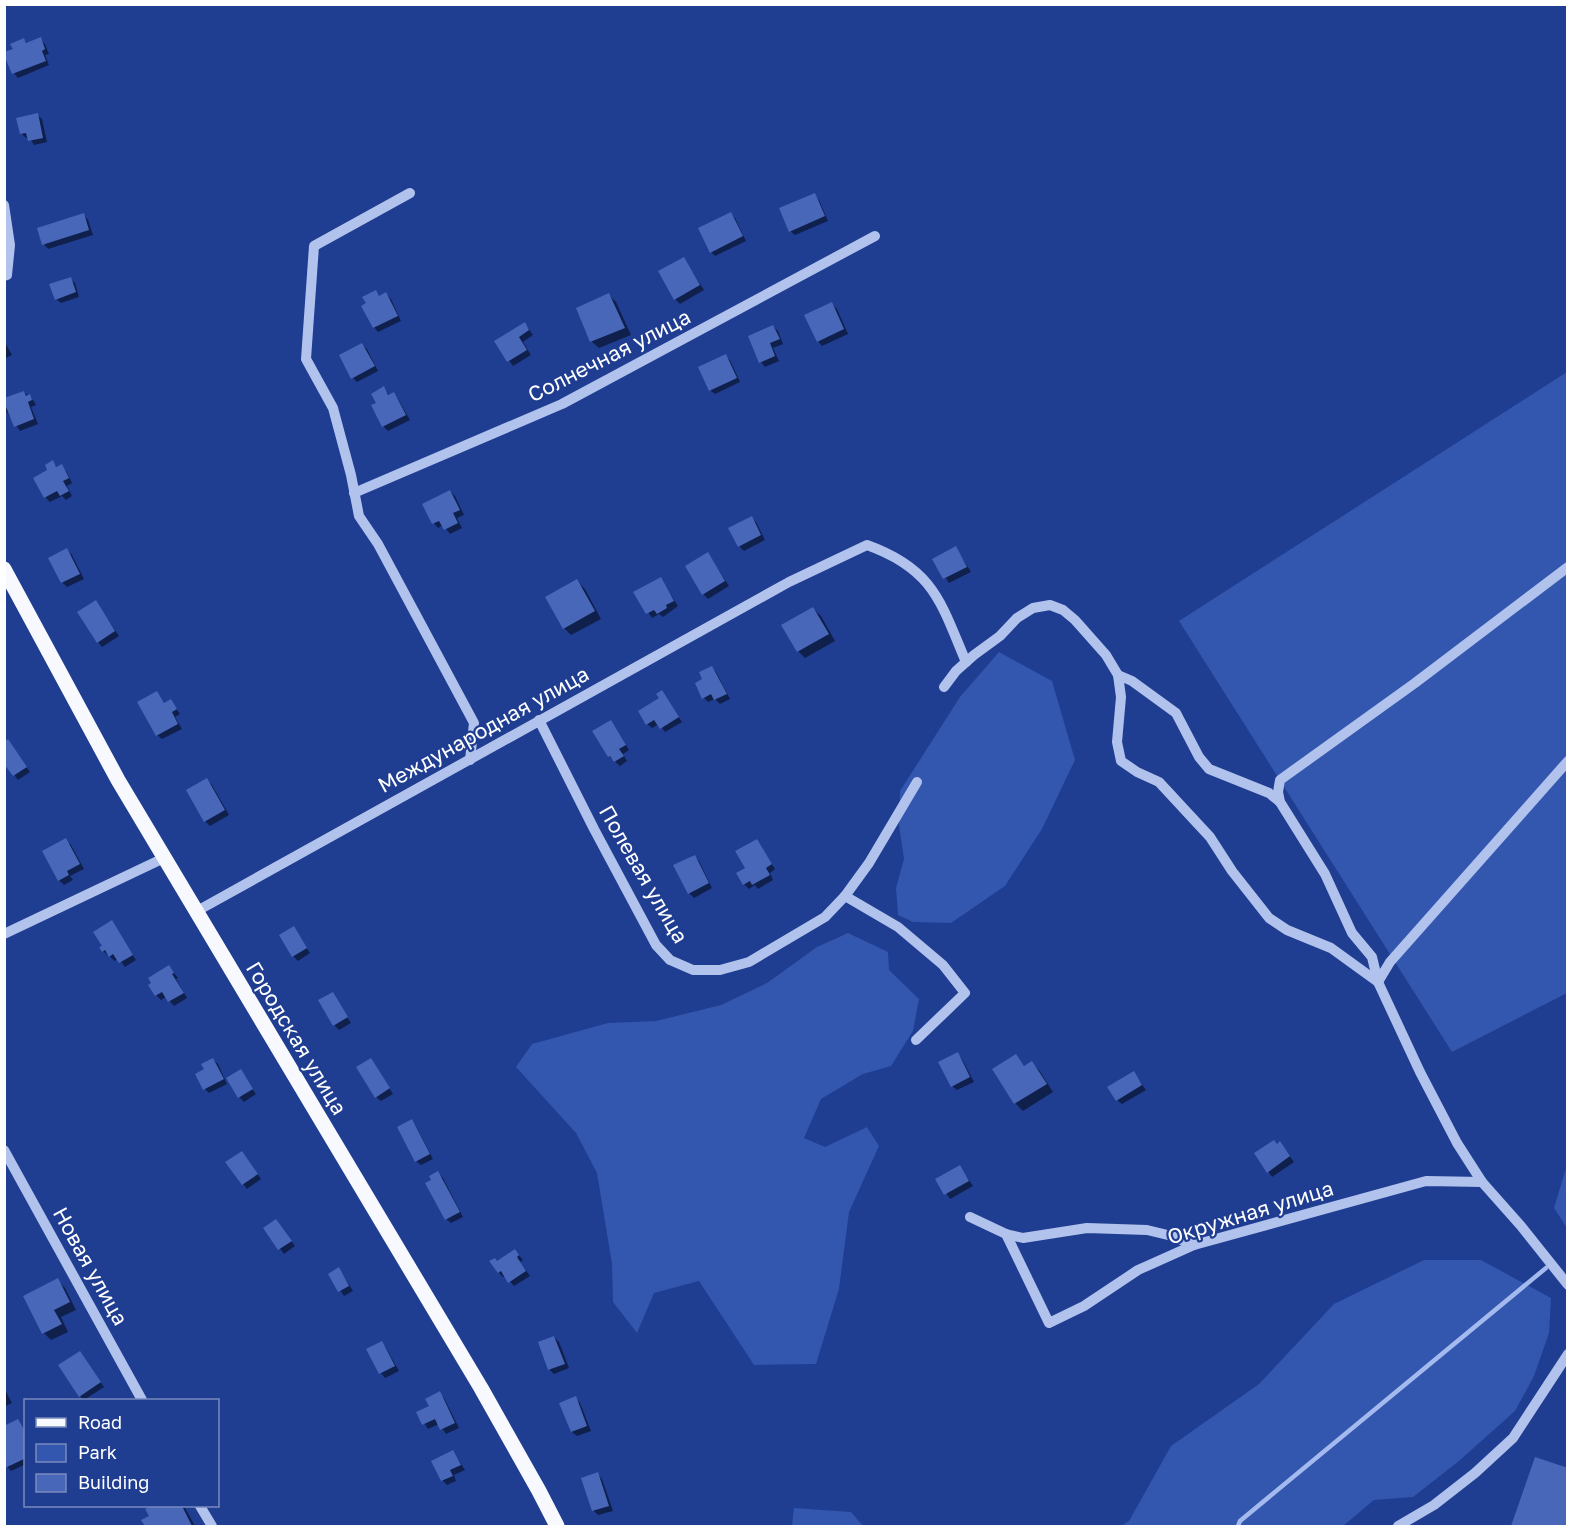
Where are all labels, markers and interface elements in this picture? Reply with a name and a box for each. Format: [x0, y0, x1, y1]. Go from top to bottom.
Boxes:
street label: Солнечная улица [523, 303, 695, 407]
street label: Международная улица [373, 660, 593, 798]
street label: Полевая улица [594, 800, 694, 948]
street label: Городская улица [241, 957, 353, 1119]
street label: Окружная улица [1164, 1174, 1336, 1250]
street label: Новая улица [48, 1202, 134, 1330]
legend [24, 1399, 219, 1507]
text: Road [78, 1411, 122, 1433]
text: Park [78, 1441, 117, 1463]
text: Building [78, 1471, 149, 1493]

